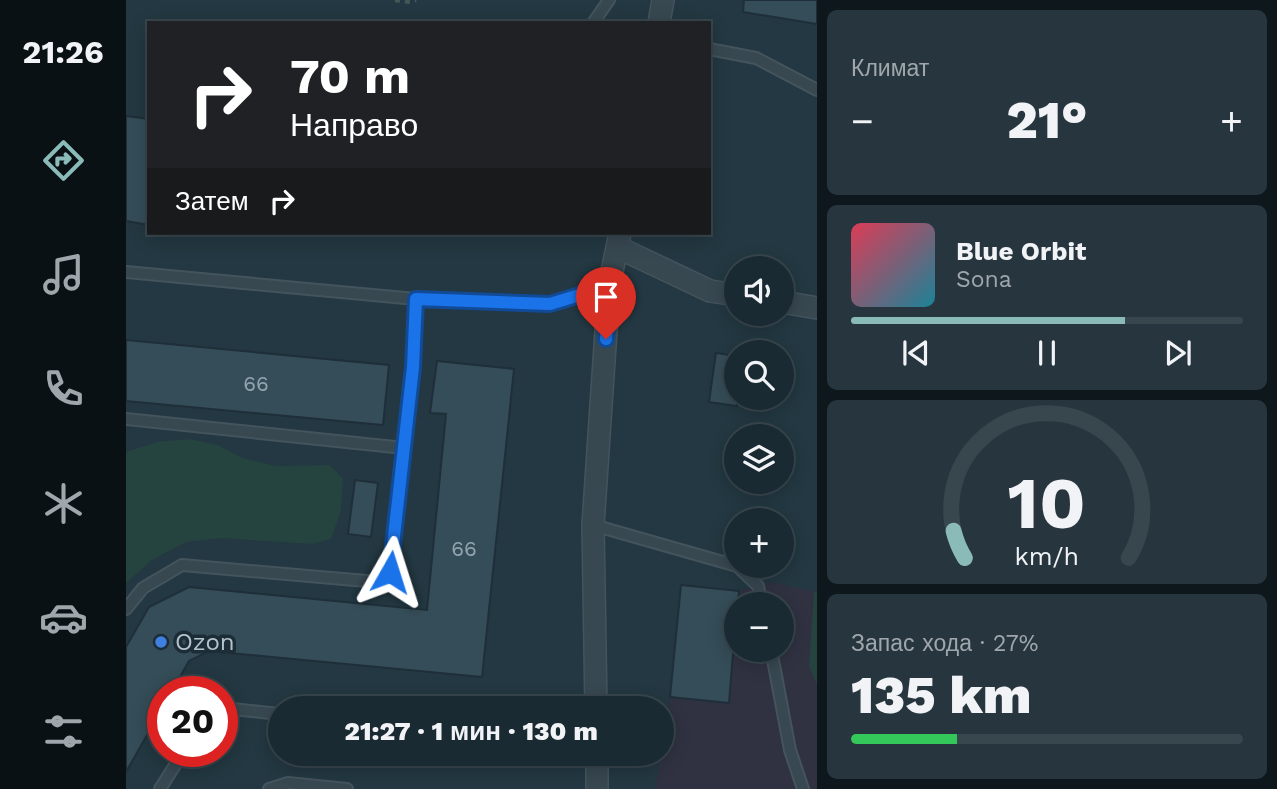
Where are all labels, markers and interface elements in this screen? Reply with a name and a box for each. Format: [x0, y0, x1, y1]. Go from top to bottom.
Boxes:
text: 21:26 [22, 33, 104, 71]
text: 70 m [290, 47, 410, 105]
icon: right [175, 49, 266, 140]
text: Климат [851, 55, 929, 82]
text: 21° [1007, 90, 1087, 151]
text: − [851, 99, 874, 143]
text: + [1220, 99, 1243, 143]
text: Направо [290, 106, 418, 144]
icon: directions [39, 136, 88, 185]
icon: right [263, 182, 301, 220]
text: Затем [175, 186, 249, 216]
text: Blue Orbit [956, 236, 1086, 266]
icon: music [39, 250, 88, 299]
map controls [724, 256, 794, 662]
button: sound [724, 256, 794, 326]
text: Sona [956, 266, 1012, 293]
pin [576, 267, 636, 339]
icon: arrive [587, 278, 625, 316]
icon: previous [897, 334, 935, 372]
icon: pause [1028, 334, 1066, 372]
icon: next [1159, 334, 1197, 372]
button: search [724, 340, 794, 410]
icon: phone [39, 364, 88, 413]
house number: 66 [243, 371, 269, 396]
button: layers [724, 424, 794, 494]
text: 10 [1008, 460, 1086, 546]
icon: climate [39, 479, 88, 528]
button: + [724, 508, 794, 578]
position arrow [353, 535, 427, 609]
house number: 66 [451, 536, 477, 561]
text: km/h [1015, 542, 1079, 571]
button: − [724, 592, 794, 662]
icon: car [39, 593, 88, 642]
place label: Ozon [175, 628, 235, 656]
text: Запас хода · 27% [851, 630, 1038, 657]
marker: Ozon [153, 634, 169, 650]
text: 135 km [851, 665, 1032, 726]
speed limit sign: 20 [147, 676, 238, 767]
icon: filters [39, 707, 88, 756]
text: 21:27 · 1 мин · 130 m [344, 716, 598, 746]

